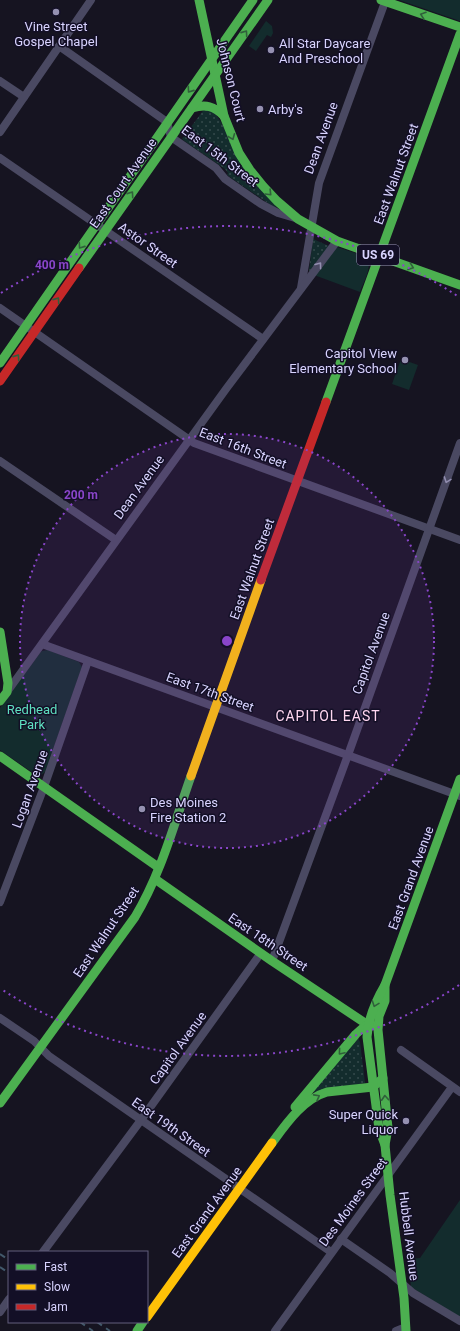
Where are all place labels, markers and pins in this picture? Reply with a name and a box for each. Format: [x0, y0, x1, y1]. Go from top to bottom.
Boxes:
marker: Vine Street Gospel Chapel [51, 7, 61, 17]
place label: Vine Street Gospel Chapel [14, 19, 98, 49]
place label: All Star Daycare And Preschool [279, 36, 370, 66]
marker: All Star Daycare And Preschool [266, 45, 276, 55]
place label: Arby's [268, 102, 303, 117]
marker: Arby's [255, 104, 265, 114]
place label: Capitol View Elementary School [289, 346, 397, 376]
marker: Capitol View Elementary School [400, 355, 410, 365]
centre of rings [220, 634, 234, 648]
place label: Des Moines Fire Station 2 [150, 795, 226, 825]
marker: Des Moines Fire Station 2 [137, 804, 147, 814]
place label: Super Quick Liquor [329, 1107, 399, 1137]
marker: Super Quick Liquor [401, 1116, 411, 1126]

